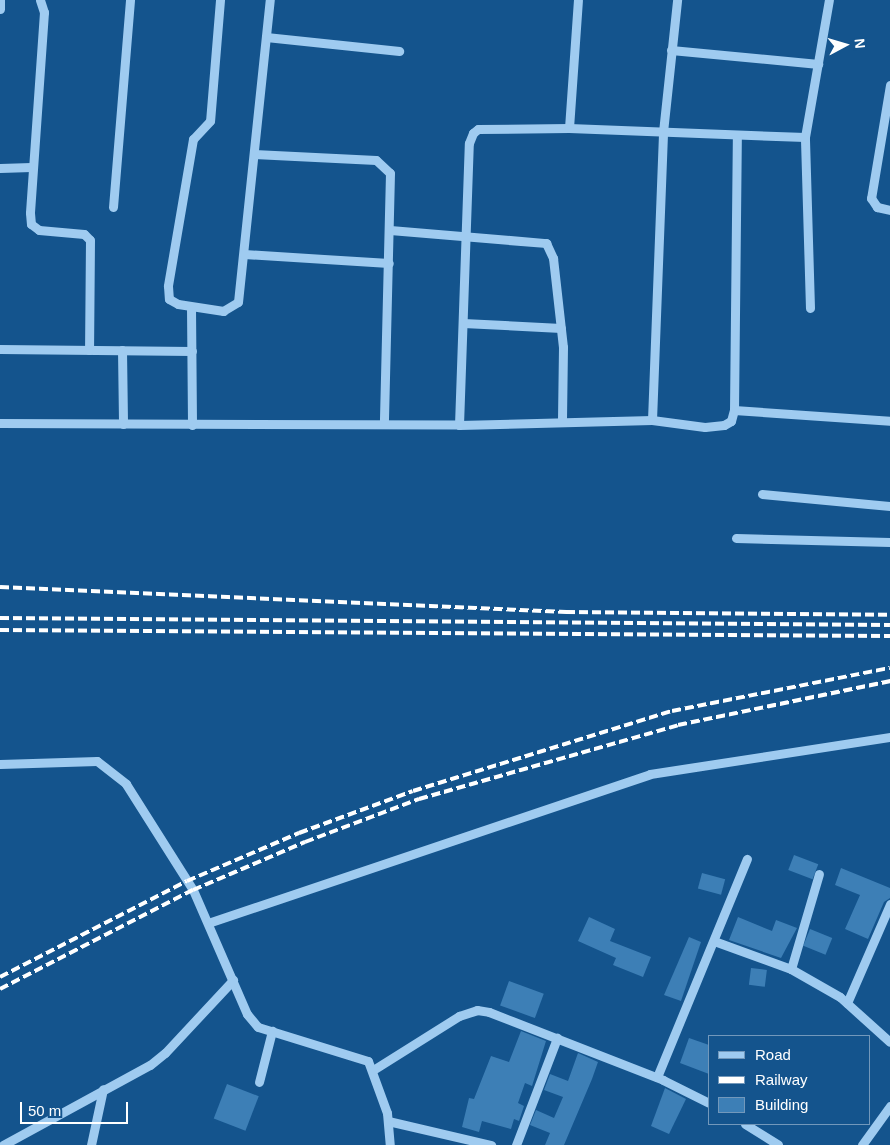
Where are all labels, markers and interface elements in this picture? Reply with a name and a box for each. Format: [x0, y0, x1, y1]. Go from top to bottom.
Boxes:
north arrow [820, 20, 870, 70]
text: N [851, 38, 868, 49]
legend [708, 1035, 870, 1125]
text: Road [755, 1046, 791, 1063]
text: Railway [755, 1071, 808, 1088]
scale bar [22, 1092, 130, 1124]
text: Building [755, 1096, 808, 1113]
text: 50 m [28, 1102, 61, 1119]

